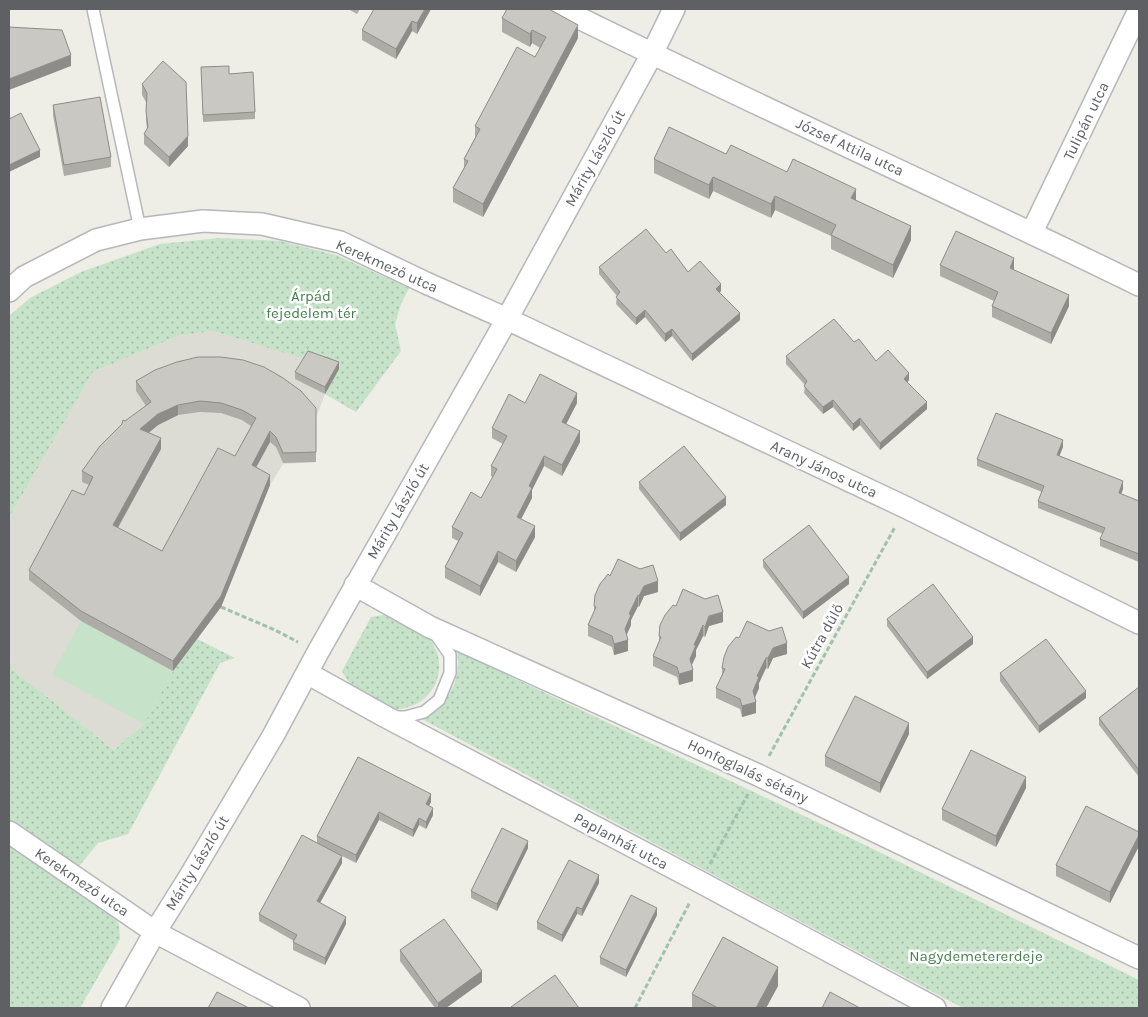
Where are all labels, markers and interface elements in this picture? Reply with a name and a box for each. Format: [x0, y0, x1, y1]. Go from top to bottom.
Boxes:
street label: Tulipán utca [1059, 79, 1113, 163]
street label: Márity László út [561, 106, 629, 210]
street label: József Attila utca [793, 114, 907, 180]
street label: Kerekmező utca [333, 235, 441, 297]
park label: Árpád fejedelem tér [266, 287, 357, 322]
street label: Arany János utca [768, 436, 880, 502]
street label: Márity László út [363, 459, 433, 562]
street label: Kútra dűlő [797, 600, 847, 672]
street label: Honfoglalás sétány [685, 735, 811, 807]
street label: Paplanhát utca [571, 809, 671, 873]
street label: Márity László út [161, 812, 233, 914]
street label: Kerekmező utca [31, 844, 133, 920]
park label: Nagydemetererdeje [909, 947, 1043, 965]

